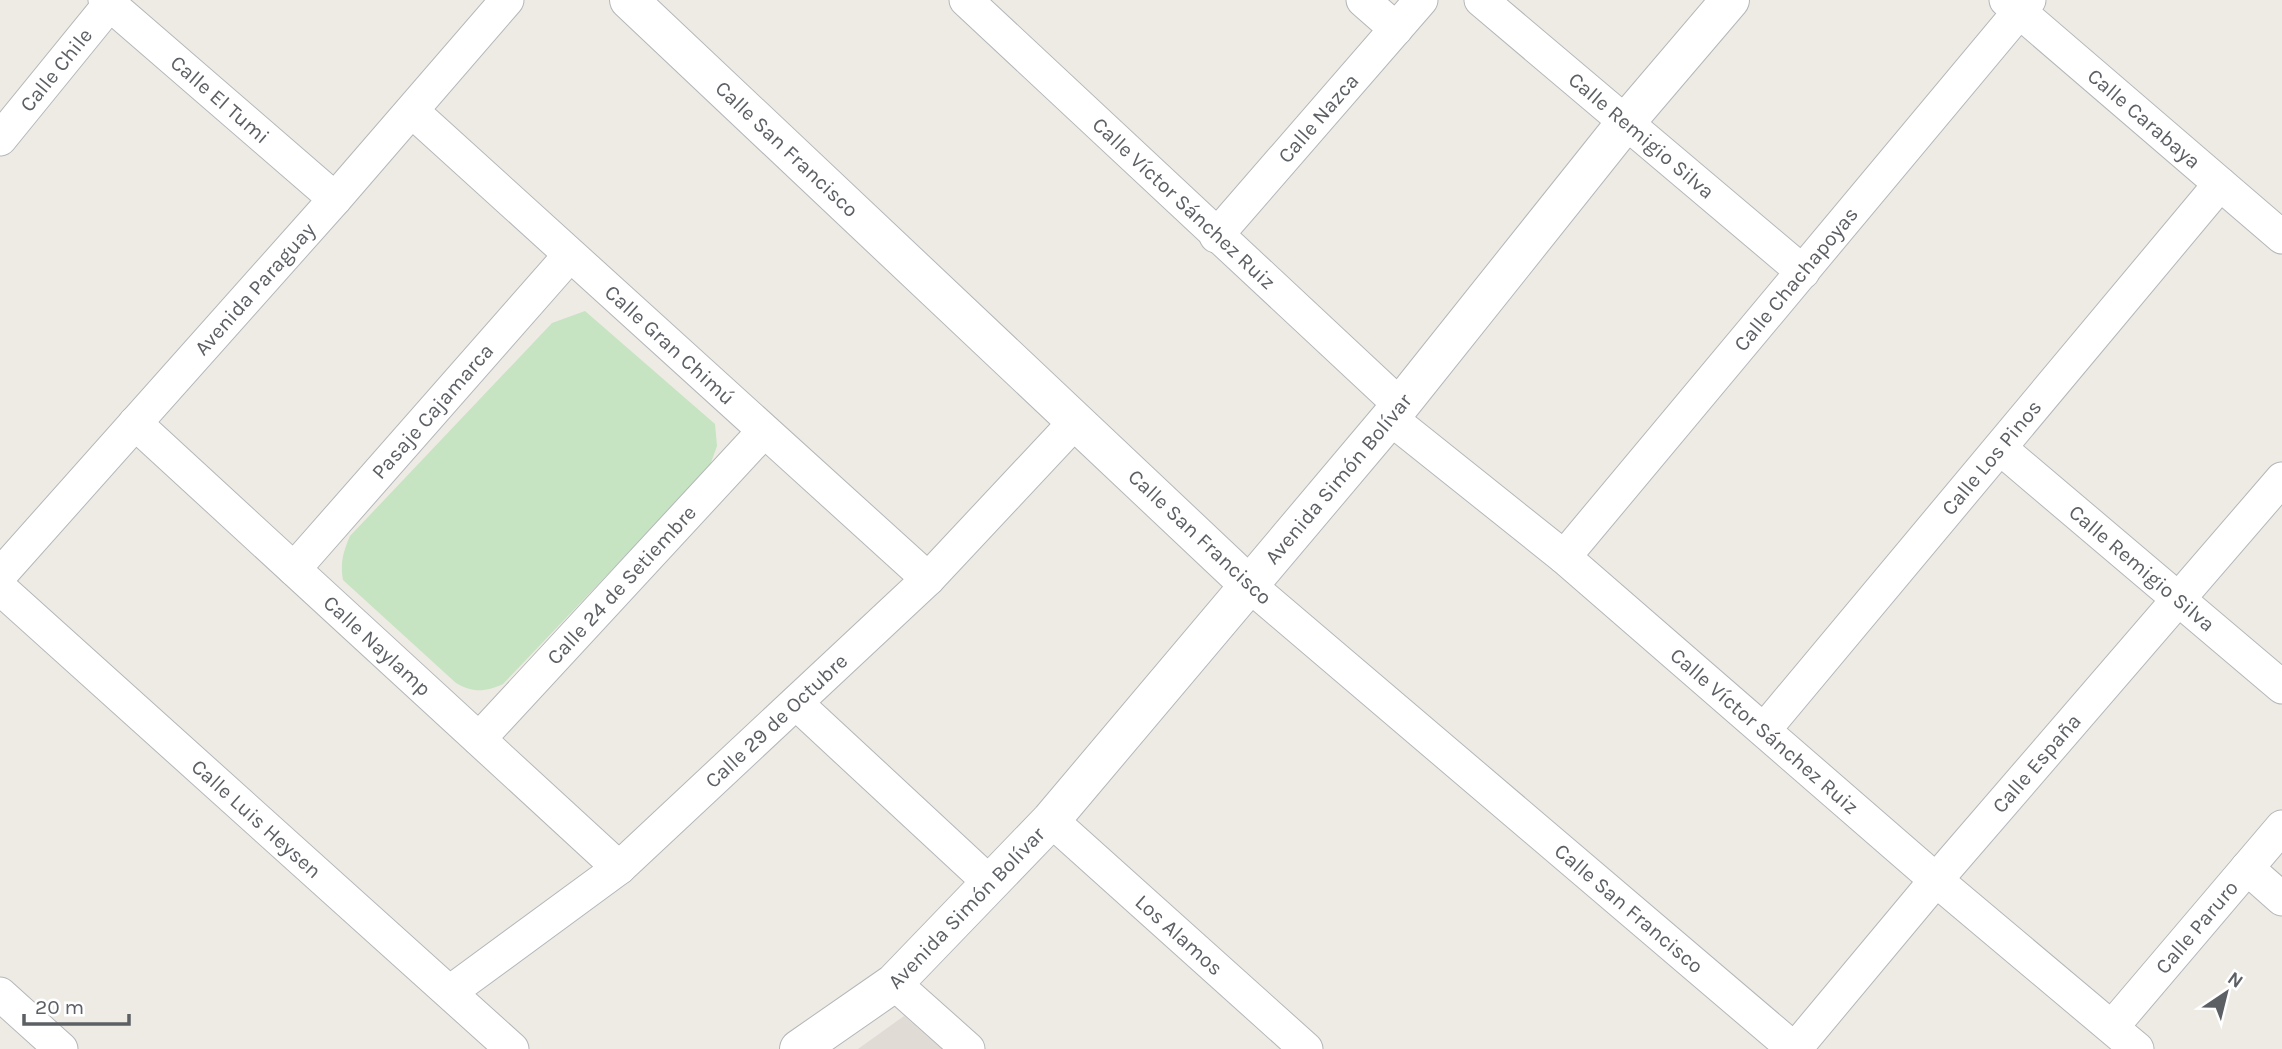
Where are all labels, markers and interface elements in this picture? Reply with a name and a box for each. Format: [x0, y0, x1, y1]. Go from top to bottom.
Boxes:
street label: Calle Chile [15, 23, 97, 117]
street label: Calle El Tumi [166, 50, 274, 149]
street label: Calle Carabaya [2083, 64, 2205, 174]
street label: Calle Remigio Silva [1564, 67, 1719, 204]
street label: Calle Nazca [1273, 69, 1364, 168]
street label: Calle San Francisco [710, 76, 863, 222]
street label: Calle Víctor Sánchez Ruiz [1088, 112, 1280, 294]
street label: Calle Chachapoyas [1729, 202, 1863, 356]
street label: Avenida Paraguay [190, 218, 320, 360]
street label: Calle Gran Chimú [600, 280, 740, 410]
street label: Pasaje Cajamarca [367, 339, 498, 484]
street label: Avenida Simón Bolívar [1260, 389, 1417, 569]
street label: Calle Los Pinos [1937, 395, 2046, 520]
street label: Calle San Francisco [1123, 464, 1277, 610]
street label: Calle 24 de Setiembre [542, 500, 701, 669]
street label: Calle Remigio Silva [2064, 500, 2220, 637]
street label: Calle Naylamp [319, 590, 436, 701]
street label: Calle Víctor Sánchez Ruiz [1665, 643, 1863, 819]
street label: Calle 29 de Octubre [700, 649, 852, 793]
street label: Calle España [1987, 709, 2086, 818]
street label: Calle Luis Heysen [187, 754, 326, 883]
street label: Avenida Simón Bolívar [883, 822, 1050, 994]
street label: Calle San Francisco [1550, 839, 1708, 978]
street label: Calle Paruro [2151, 876, 2243, 979]
street label: Los Alamos [1130, 890, 1228, 980]
north arrow [2191, 958, 2261, 1028]
text: N [2223, 967, 2247, 993]
scale bar [24, 982, 130, 1026]
text: 20 m [35, 995, 84, 1019]

